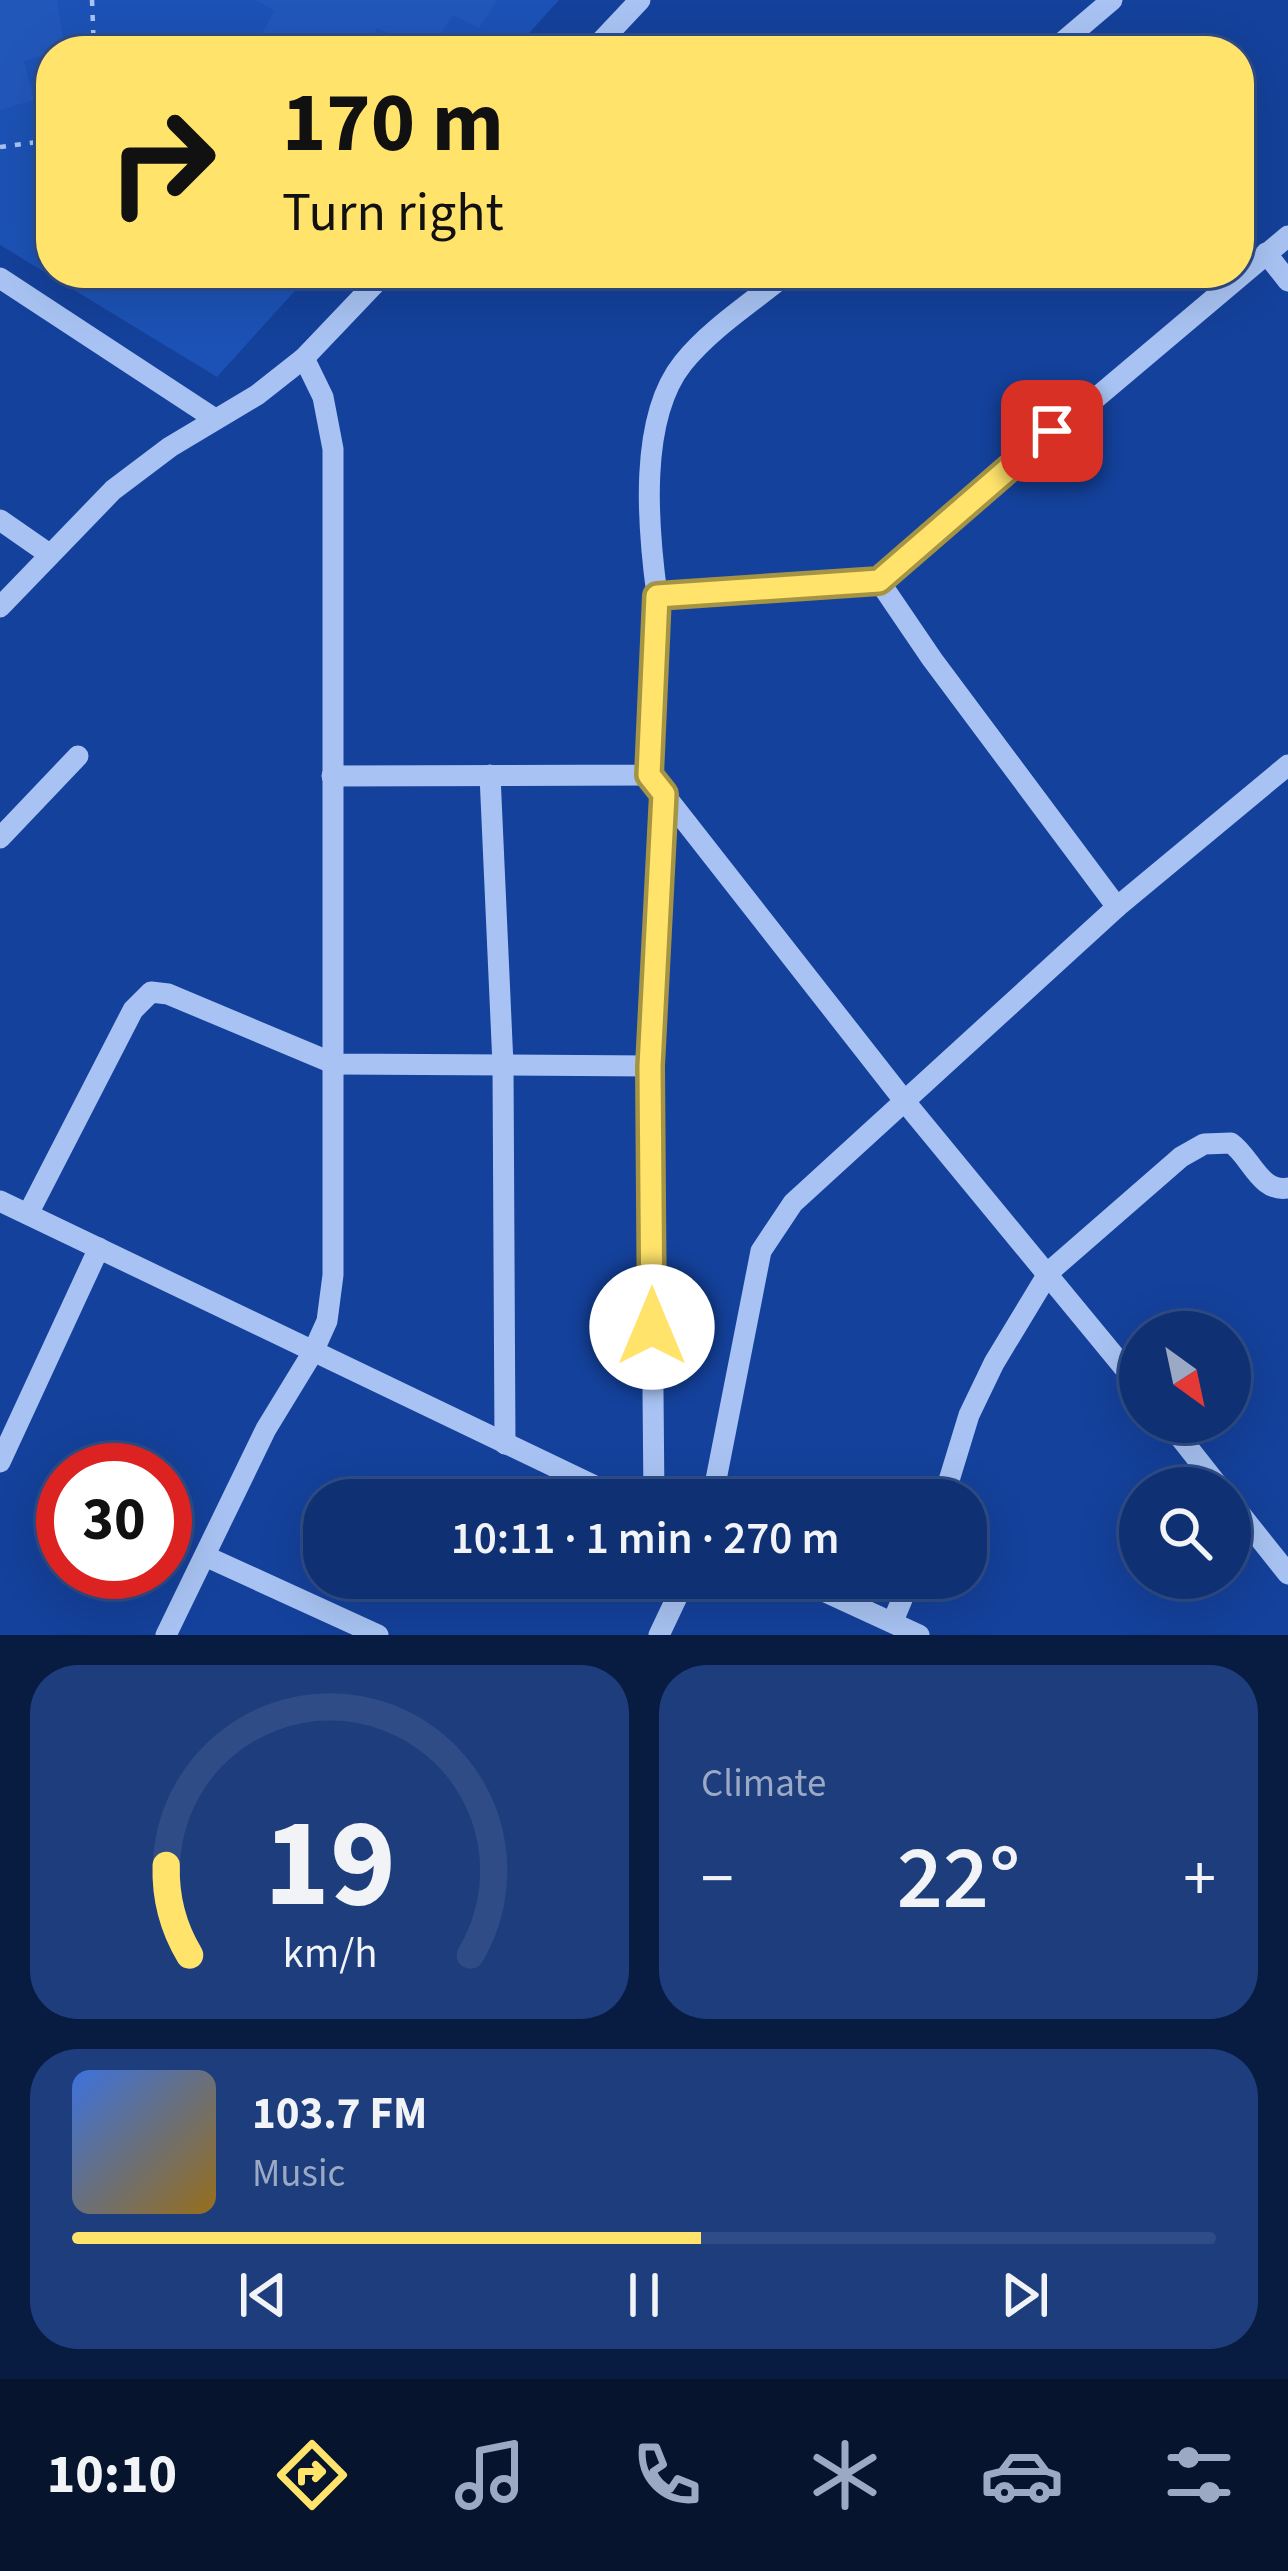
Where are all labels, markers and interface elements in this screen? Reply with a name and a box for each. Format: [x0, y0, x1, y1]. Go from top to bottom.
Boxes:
text: 170 m [282, 64, 504, 184]
icon: right [84, 84, 240, 240]
text: Turn right [282, 175, 504, 252]
pin [1001, 380, 1103, 482]
icon: arrive [1019, 398, 1085, 464]
position arrow [589, 1264, 715, 1390]
north arrow [1119, 1311, 1251, 1443]
map controls [1119, 1311, 1251, 1599]
speed limit sign: 30 [36, 1443, 192, 1599]
button: search [1119, 1467, 1251, 1599]
text: 10:11 · 1 min · 270 m [451, 1507, 839, 1571]
text: Climate [701, 1756, 826, 1812]
text: 19 [264, 1776, 395, 1954]
text: 22° [897, 1815, 1020, 1943]
text: − [701, 1832, 734, 1926]
text: + [1183, 1832, 1216, 1926]
text: km/h [282, 1923, 377, 1984]
text: 103.7 FM [252, 2082, 427, 2146]
text: Music [252, 2146, 345, 2202]
icon: previous [230, 2262, 296, 2328]
icon: pause [611, 2262, 677, 2328]
icon: next [992, 2262, 1058, 2328]
icon: directions [270, 2433, 354, 2517]
icon: music [448, 2433, 532, 2517]
icon: phone [625, 2433, 709, 2517]
icon: climate [803, 2433, 887, 2517]
icon: car [980, 2433, 1064, 2517]
icon: filters [1157, 2433, 1241, 2517]
text: 10:10 [47, 2437, 177, 2514]

